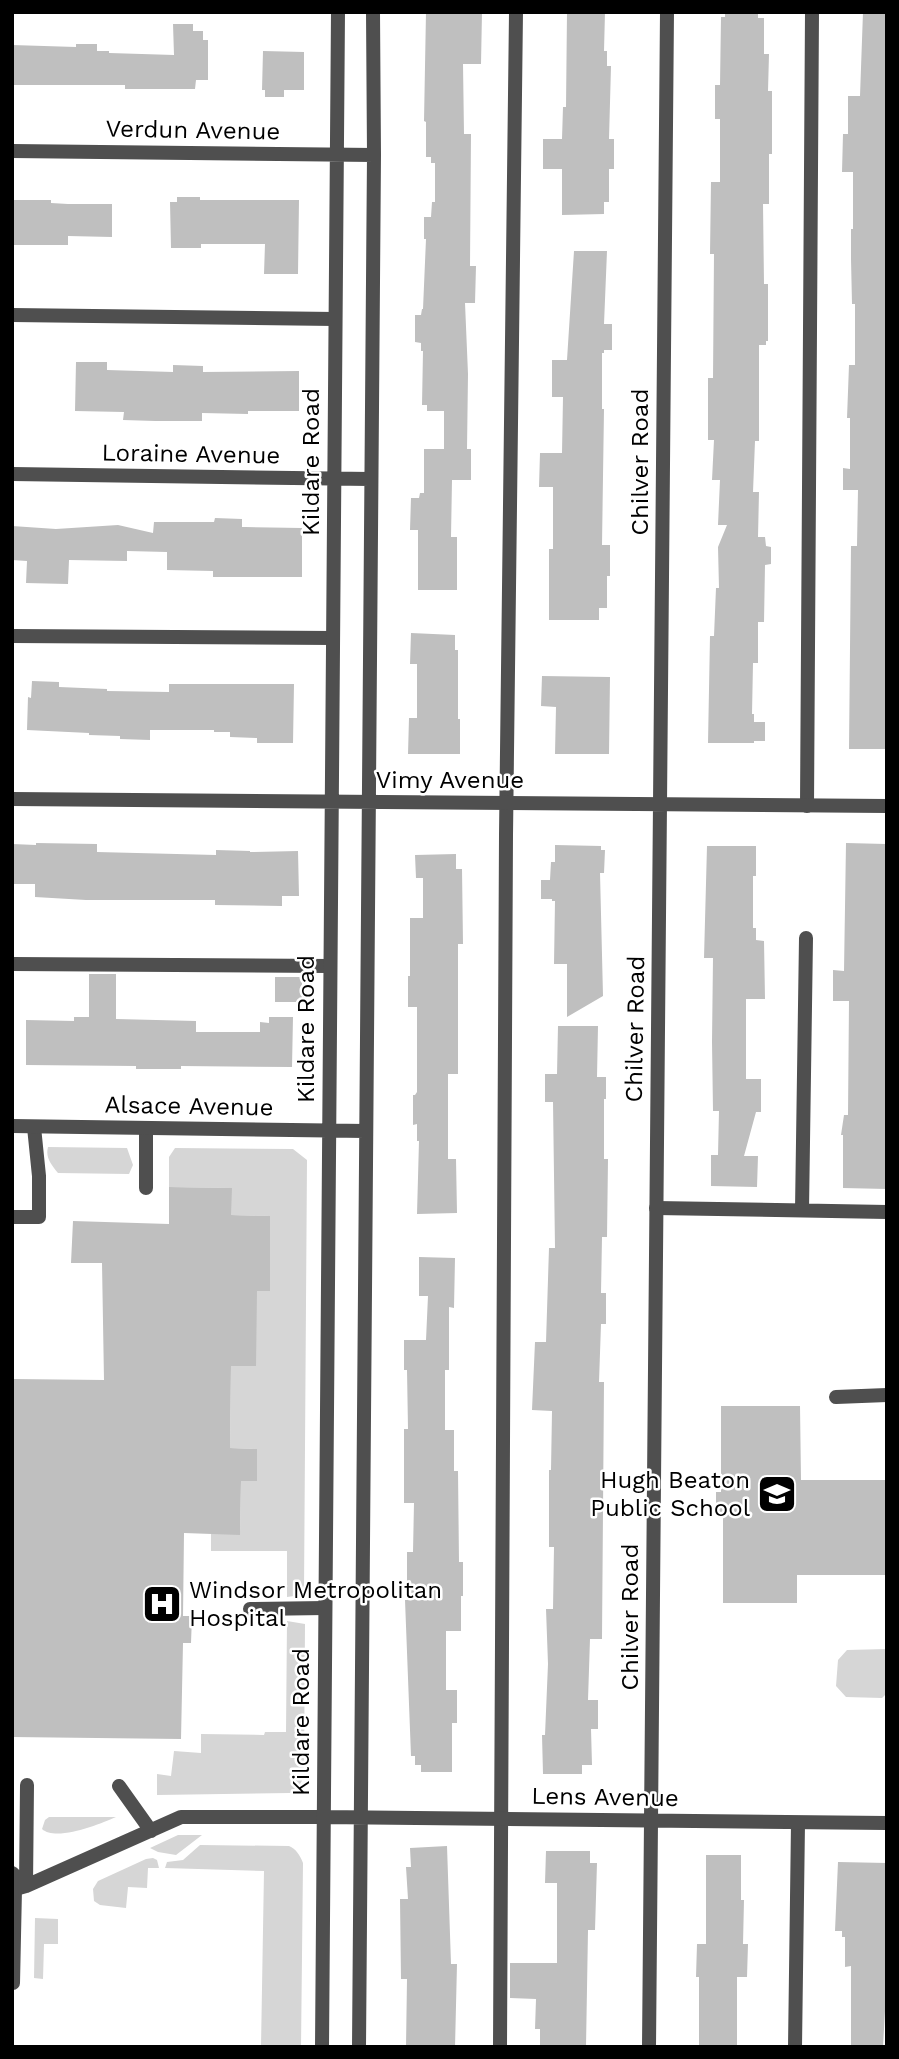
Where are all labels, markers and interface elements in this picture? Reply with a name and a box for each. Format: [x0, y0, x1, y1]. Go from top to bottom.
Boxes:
street label: Verdun Avenue [106, 114, 280, 146]
street label: Kildare Road [297, 388, 325, 536]
street label: Chilver Road [626, 389, 654, 535]
street label: Loraine Avenue [101, 438, 281, 470]
street label: Vimy Avenue [376, 766, 524, 794]
street label: Kildare Road [292, 955, 320, 1103]
street label: Chilver Road [620, 955, 650, 1103]
street label: Alsace Avenue [104, 1091, 274, 1121]
place label: Hugh Beaton Public School [590, 1466, 751, 1522]
school or university icon: Hugh Beaton Public School [756, 1473, 798, 1515]
street label: Chilver Road [616, 1544, 644, 1690]
place label: Windsor Metropolitan Hospital [189, 1576, 442, 1632]
hospital icon: Windsor Metropolitan Hospital [141, 1583, 183, 1625]
street label: Kildare Road [287, 1648, 315, 1796]
street label: Lens Avenue [531, 1782, 679, 1812]

